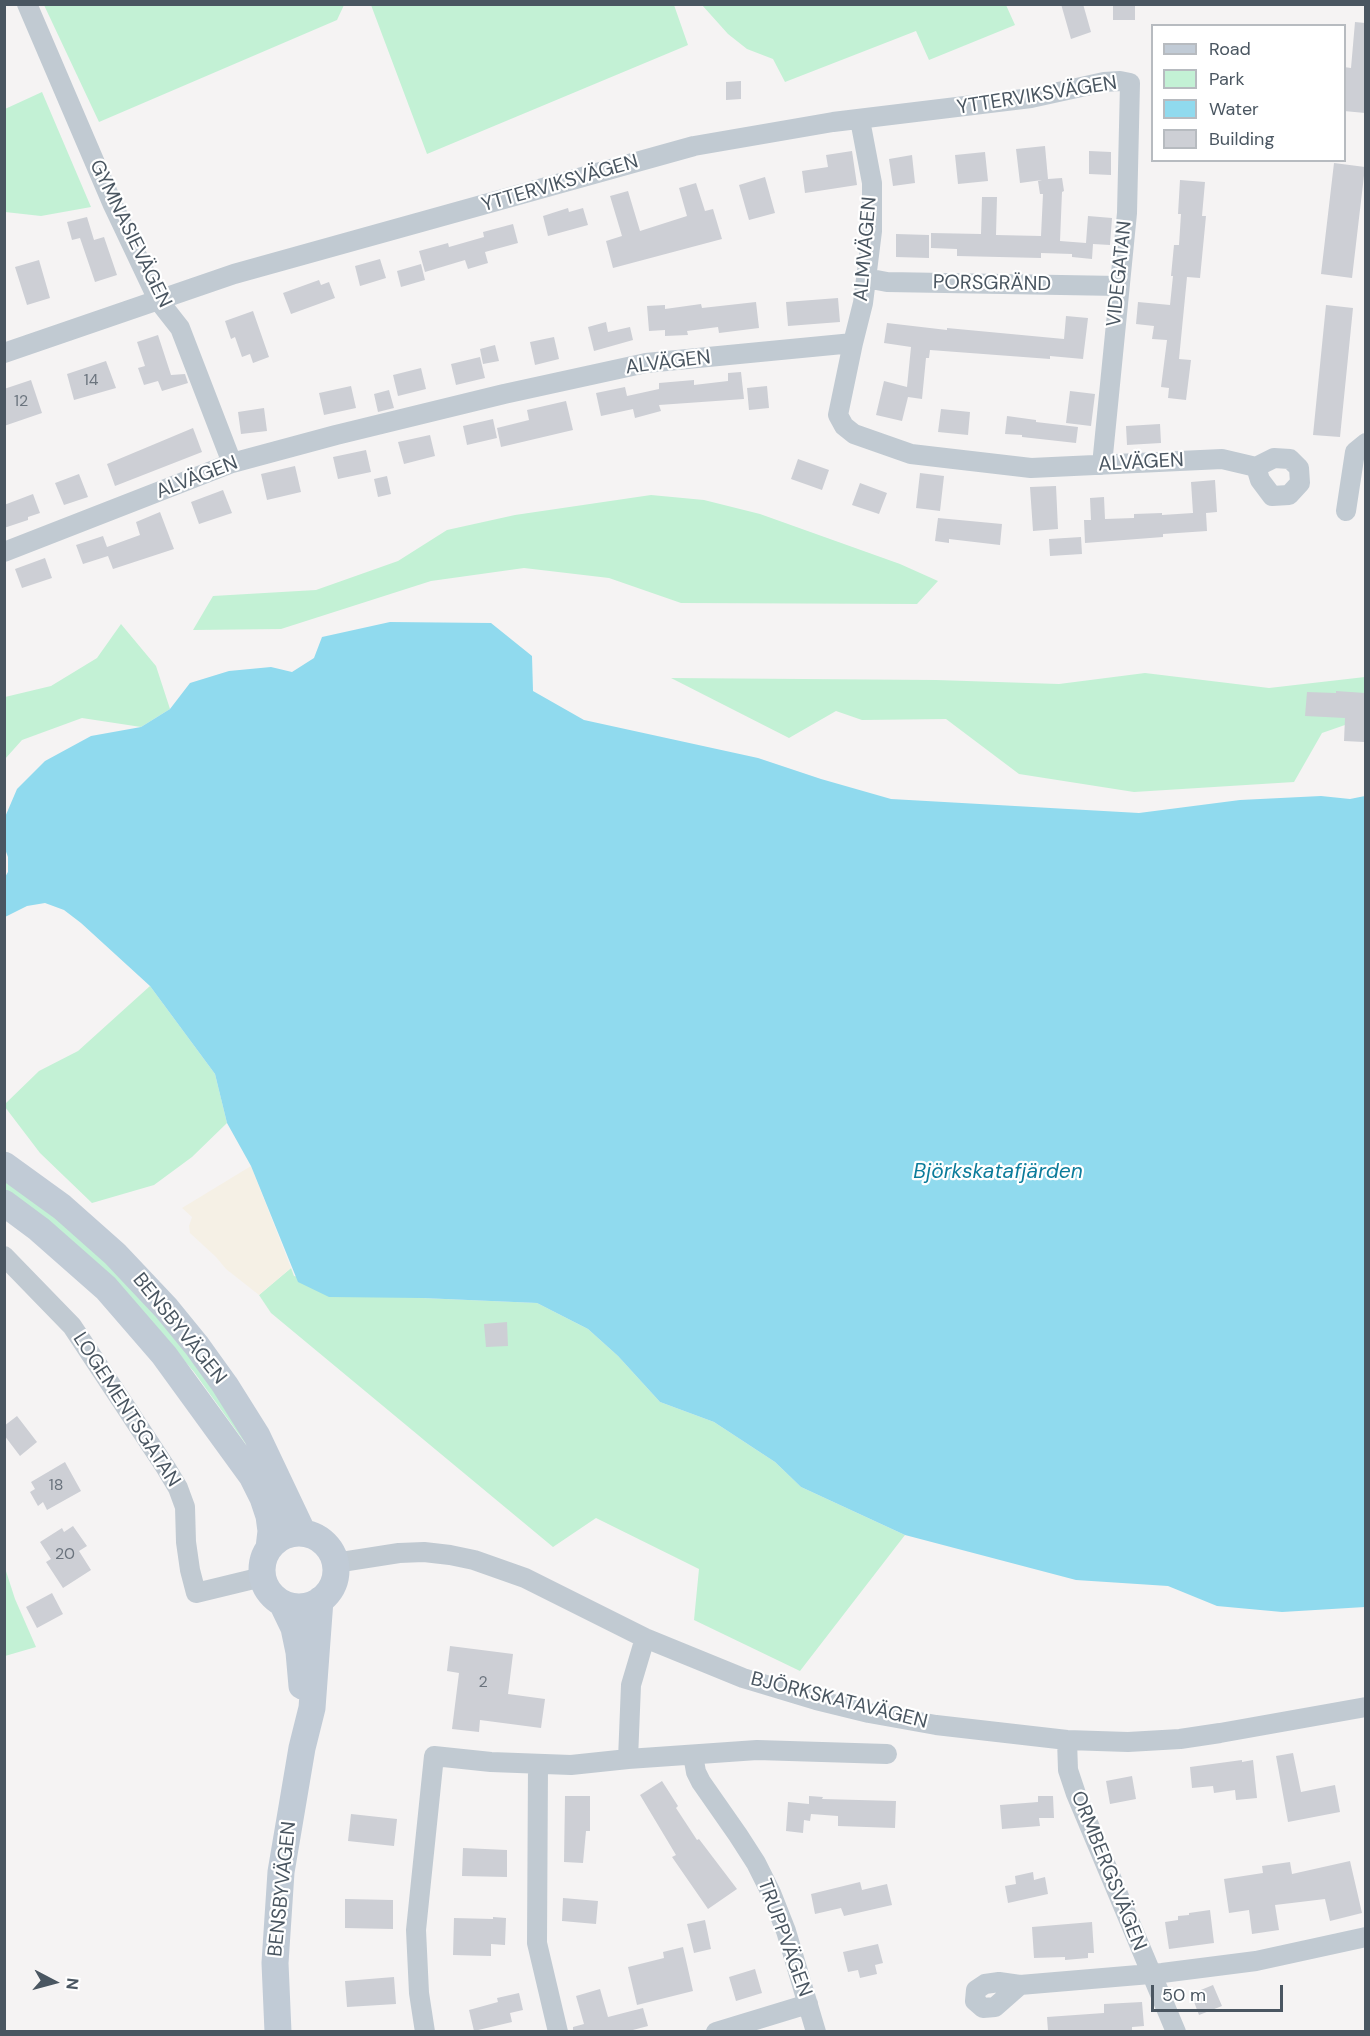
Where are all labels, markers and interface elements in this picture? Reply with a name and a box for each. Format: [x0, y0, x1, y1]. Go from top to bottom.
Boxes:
legend [1151, 24, 1346, 162]
text: Road [1209, 37, 1251, 61]
text: Park [1209, 67, 1245, 91]
street label: YTTERVIKSVÄGEN [955, 71, 1119, 121]
text: Water [1209, 97, 1259, 121]
text: Building [1209, 127, 1274, 151]
street label: YTTERVIKSVÄGEN [479, 150, 641, 218]
street label: GYMNASIEVÄGEN [84, 156, 176, 312]
street label: ALMVÄGEN [849, 196, 883, 302]
street label: VIDEGATAN [1102, 220, 1138, 328]
street label: PORSGRÄND [933, 271, 1051, 297]
street label: ALVÄGEN [624, 346, 712, 380]
house number: 14 [84, 371, 98, 391]
house number: 12 [14, 392, 28, 412]
street label: ALVÄGEN [1098, 449, 1184, 477]
street label: ALVÄGEN [153, 451, 241, 505]
water label: Björkskatafjärden [913, 1159, 1083, 1185]
street label: BENSBYVÄGEN [127, 1269, 231, 1389]
street label: LOGEMENTSGATAN [67, 1328, 185, 1492]
house number: 18 [49, 1476, 63, 1496]
house number: 20 [55, 1545, 75, 1565]
street label: BJÖRKSKATAVÄGEN [748, 1667, 930, 1735]
house number: 2 [478, 1673, 488, 1693]
street label: ORMBERGSVÄGEN [1065, 1788, 1151, 1954]
street label: BENSBYVÄGEN [264, 1820, 302, 1958]
street label: TRUPPVÄGEN [752, 1876, 816, 2000]
north arrow [24, 1952, 84, 2012]
scale bar [1154, 1973, 1286, 2011]
text: N [61, 1977, 83, 1991]
text: 50 m [1162, 1983, 1206, 2007]

